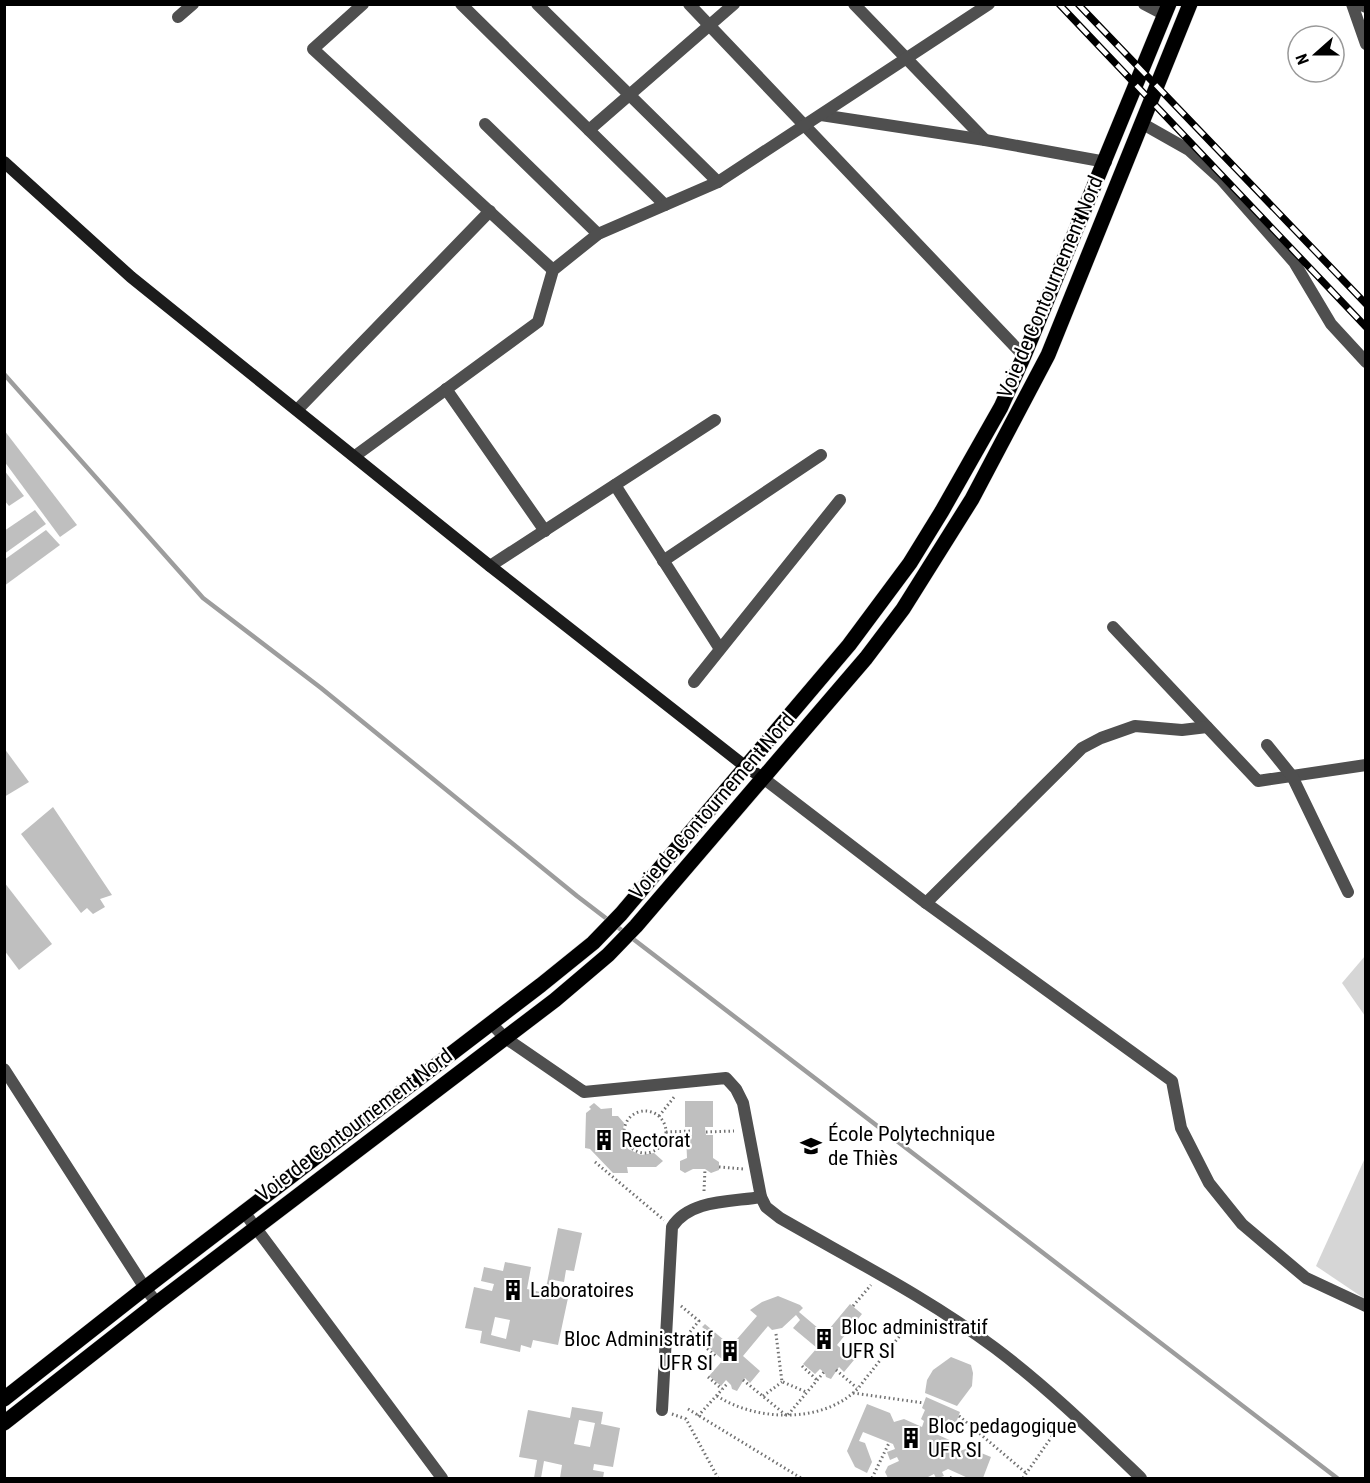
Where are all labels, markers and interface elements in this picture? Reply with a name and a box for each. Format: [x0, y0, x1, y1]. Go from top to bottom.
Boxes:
north arrow [1286, 24, 1346, 84]
text: N [1292, 51, 1313, 67]
street label: Voie de Contournement Nord [992, 172, 1108, 402]
street label: Voie de Contournement Nord [624, 708, 800, 904]
street label: Voie de Contournement Nord [251, 1043, 457, 1207]
place label: École Polytechnique de Thiès [828, 1122, 995, 1170]
building icon: Rectorat [592, 1128, 616, 1152]
place label: Rectorat [621, 1128, 691, 1152]
school or university icon: École Polytechnique de Thiès [799, 1134, 823, 1158]
building icon: Laboratoires [501, 1278, 525, 1302]
place label: Laboratoires [530, 1278, 634, 1302]
place label: Bloc administratif UFR SI [841, 1315, 988, 1363]
place label: Bloc Administratif UFR SI [564, 1327, 713, 1375]
building icon: Bloc administratif UFR SI [812, 1327, 836, 1351]
building icon: Bloc Administratif UFR SI [718, 1339, 742, 1363]
place label: Bloc pedagogique UFR SI [928, 1414, 1077, 1462]
building icon: Bloc pedagogique UFR SI [899, 1426, 923, 1450]

